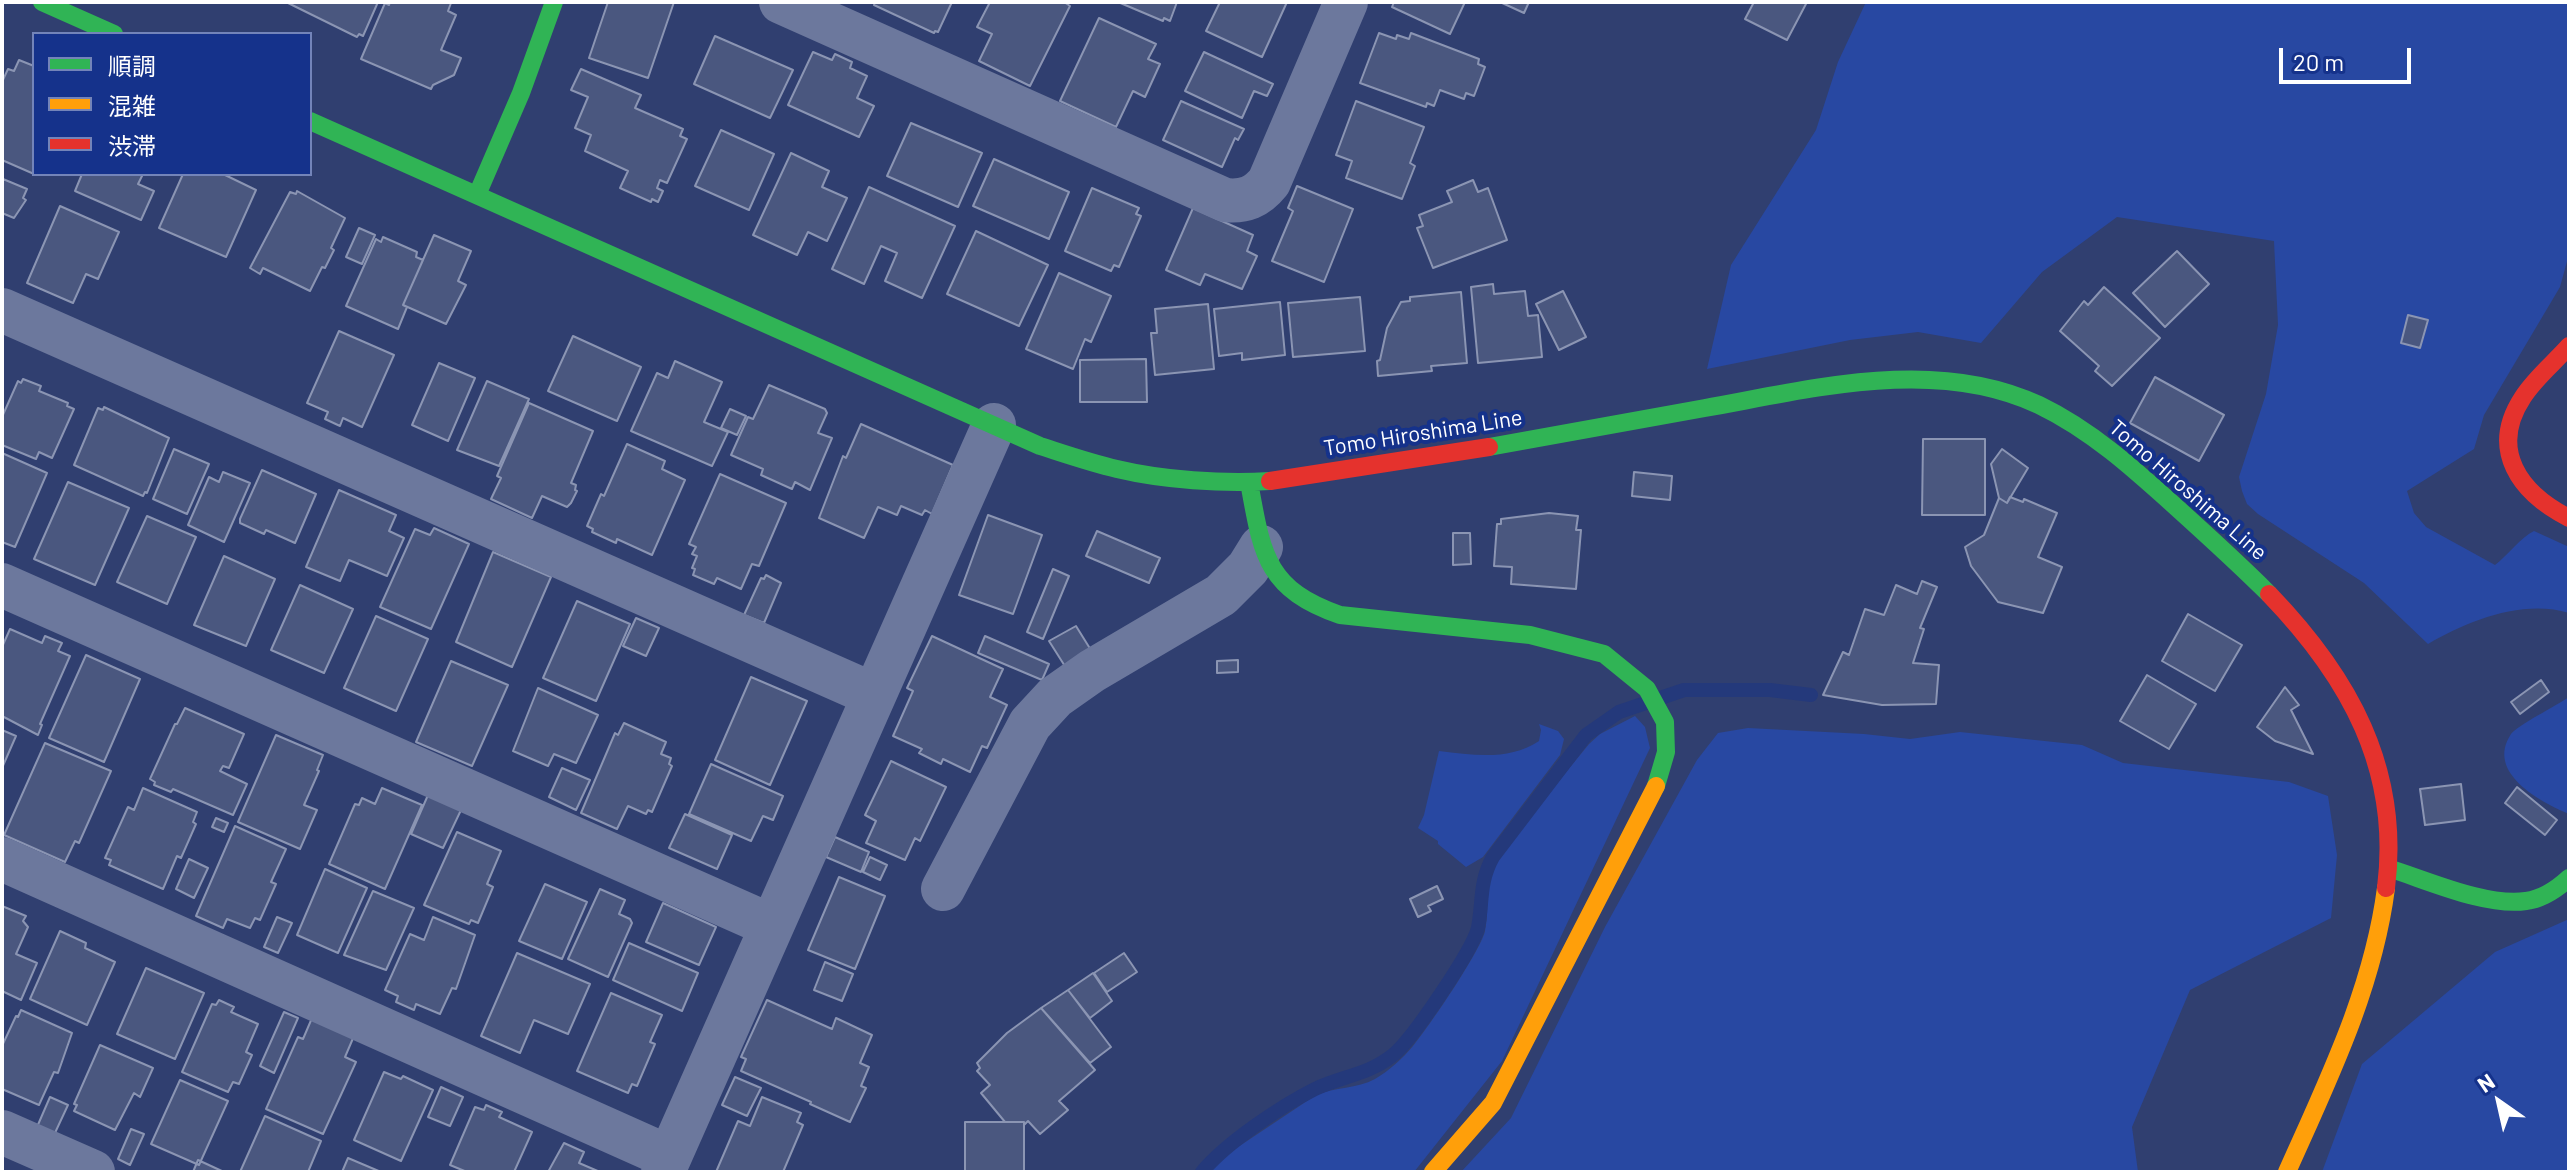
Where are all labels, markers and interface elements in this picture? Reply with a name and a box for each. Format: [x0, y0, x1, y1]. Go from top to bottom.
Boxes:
legend [32, 32, 312, 176]
scale bar [2283, 32, 2415, 82]
text: 20 m [2293, 47, 2344, 76]
text: 順調 [108, 51, 156, 80]
text: 混雑 [108, 91, 156, 120]
text: 渋滞 [108, 131, 156, 160]
street label: Tomo Hiroshima Line [1322, 404, 1524, 462]
street label: Tomo Hiroshima Line [2104, 414, 2272, 566]
north arrow [2459, 1062, 2539, 1142]
text: N [2472, 1067, 2499, 1097]

